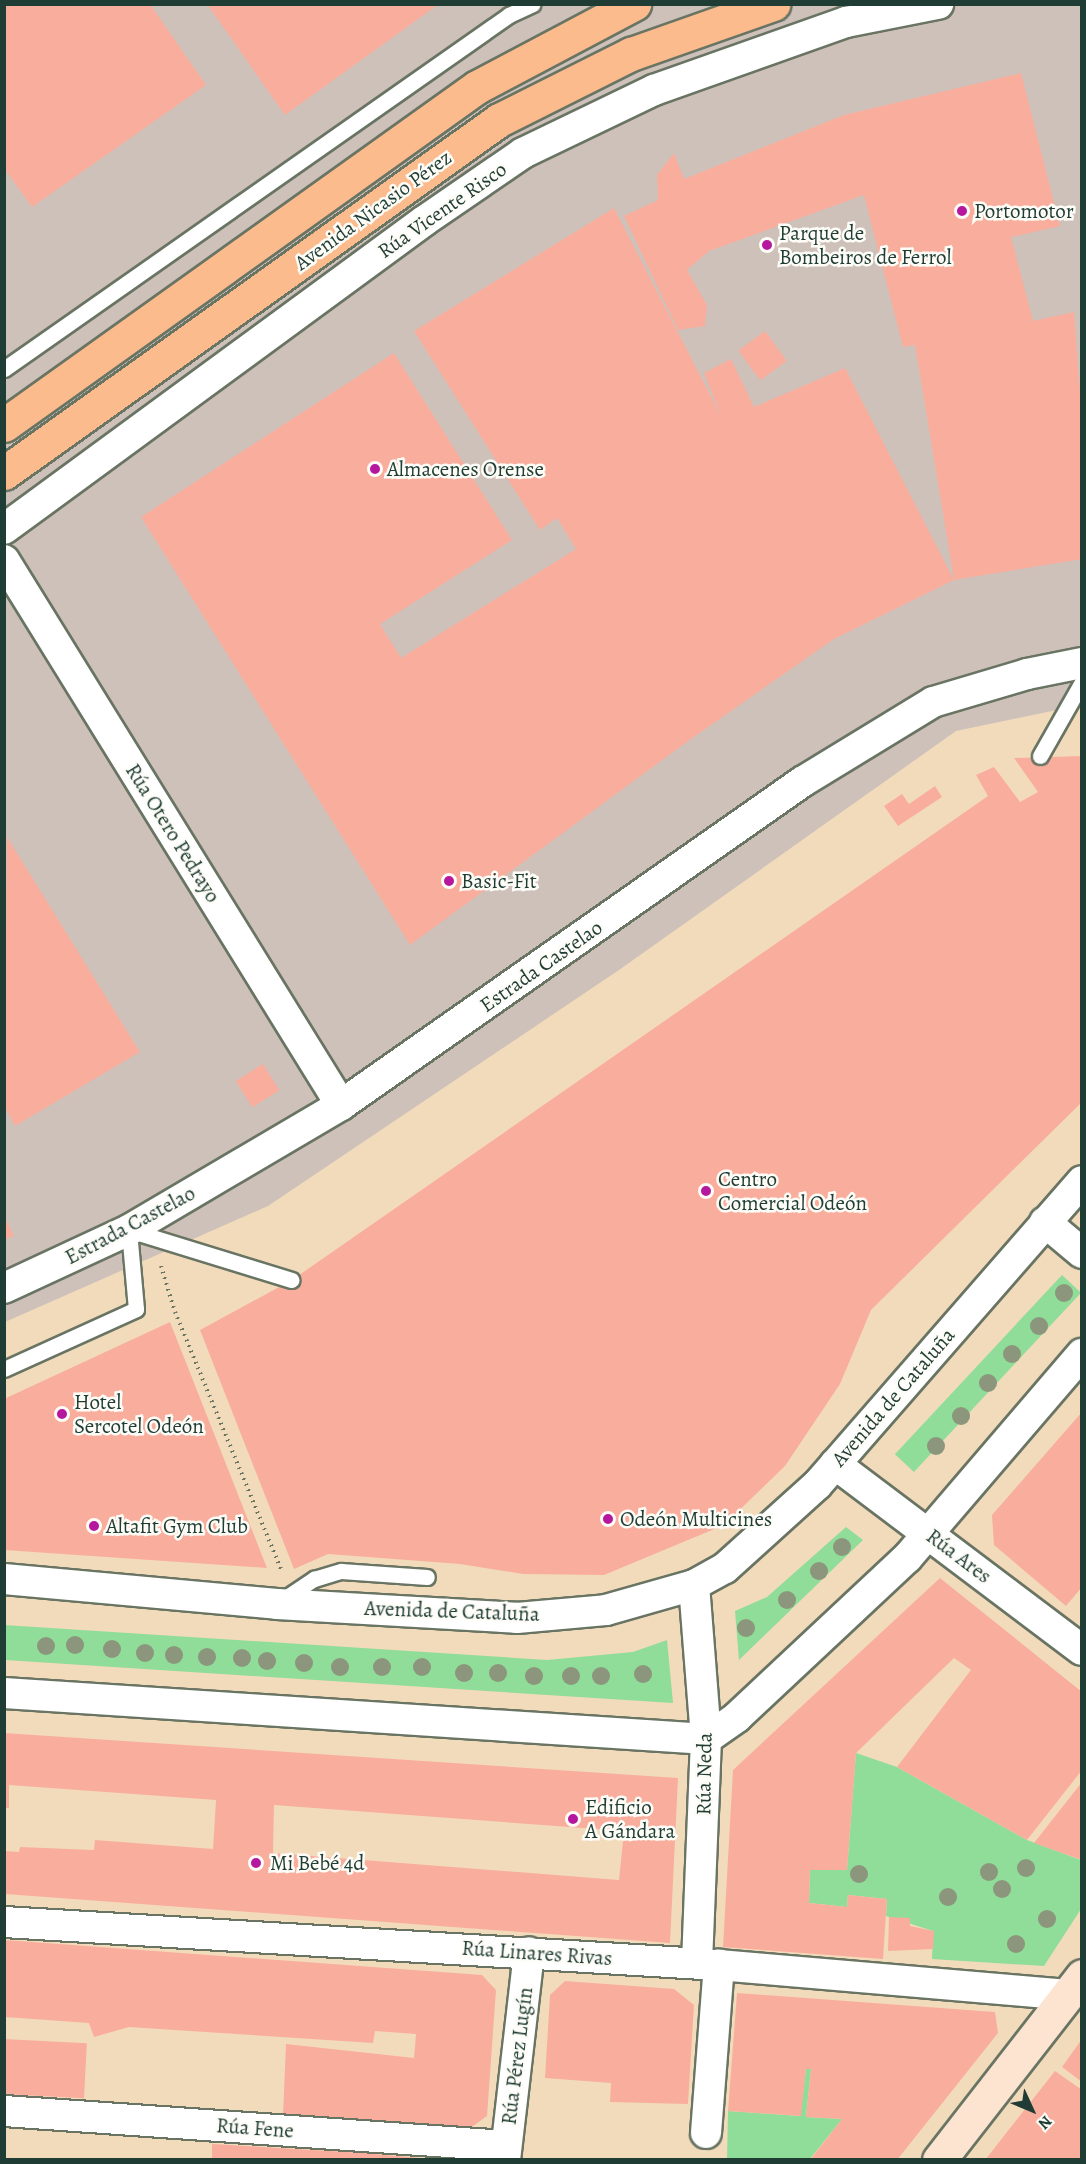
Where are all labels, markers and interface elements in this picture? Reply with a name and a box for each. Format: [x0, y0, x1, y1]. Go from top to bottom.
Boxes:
street label: Avenida Nicasio Pérez [289, 145, 457, 275]
street label: Rúa Vicente Risco [373, 156, 511, 264]
place label: Portomotor [974, 198, 1074, 224]
marker: Portomotor [955, 204, 969, 218]
place label: Parque de Bombeiros de Ferrol [779, 220, 952, 270]
marker: Parque de Bombeiros de Ferrol [760, 238, 774, 252]
place label: Almacenes Orense [387, 456, 544, 482]
marker: Almacenes Orense [368, 462, 382, 476]
street label: Rúa Otero Pedrayo [120, 759, 226, 907]
place label: Basic-Fit [461, 868, 537, 894]
marker: Basic-Fit [442, 874, 456, 888]
street label: Estrada Castelao [475, 914, 607, 1018]
place label: Centro Comercial Odeón [718, 1166, 867, 1216]
street label: Estrada Castelao [61, 1180, 199, 1270]
marker: Centro Comercial Odeón [699, 1184, 713, 1198]
street label: Avenida de Cataluña [826, 1323, 960, 1471]
place label: Hotel Sercotel Odeón [74, 1389, 204, 1439]
marker: Hotel Sercotel Odeón [55, 1407, 69, 1421]
place label: Odeón Multicines [620, 1506, 772, 1532]
marker: Odeón Multicines [601, 1512, 615, 1526]
place label: Altafit Gym Club [106, 1513, 248, 1539]
marker: Altafit Gym Club [87, 1519, 101, 1533]
street label: Rúa Ares [921, 1523, 997, 1589]
street label: Avenida de Cataluña [364, 1595, 540, 1627]
street label: Rúa Neda [691, 1732, 717, 1816]
place label: Edificio A Gándara [585, 1794, 675, 1844]
marker: Edificio A Gándara [566, 1812, 580, 1826]
place label: Mi Bebé 4d [270, 1850, 364, 1876]
marker: Mi Bebé 4d [247, 1854, 265, 1872]
street label: Rúa Linares Rivas [461, 1935, 613, 1971]
street label: Rúa Pérez Lugín [496, 1986, 538, 2126]
north arrow [1002, 2080, 1062, 2140]
text: N [1033, 2111, 1057, 2134]
street label: Rúa Fene [215, 2113, 295, 2143]

